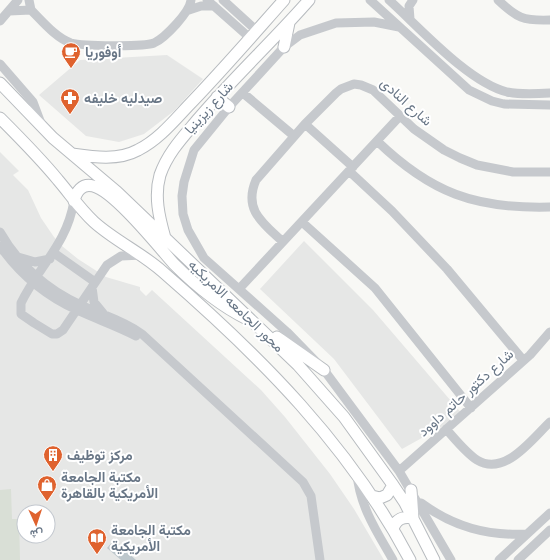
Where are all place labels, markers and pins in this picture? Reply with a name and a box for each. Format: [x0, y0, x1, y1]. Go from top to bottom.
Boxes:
cafe icon: أوفوريا [60, 41, 82, 69]
place label: أوفوريا [85, 44, 122, 61]
pharmacy icon: صيدليه خليفه [59, 87, 81, 115]
place label: صيدليه خليفه [84, 90, 162, 107]
building icon: مركز توظيف [42, 444, 64, 472]
place label: مركز توظيف [67, 447, 133, 464]
place label: مكتبة الجامعة الأمريكية بالقاهرة [61, 469, 158, 502]
shop icon: مكتبة الجامعة الأمريكية بالقاهرة [36, 474, 58, 502]
place label: مكتبة الجامعة الأمريكية [111, 522, 191, 555]
library icon: مكتبة الجامعة الأمريكية [86, 527, 108, 555]

